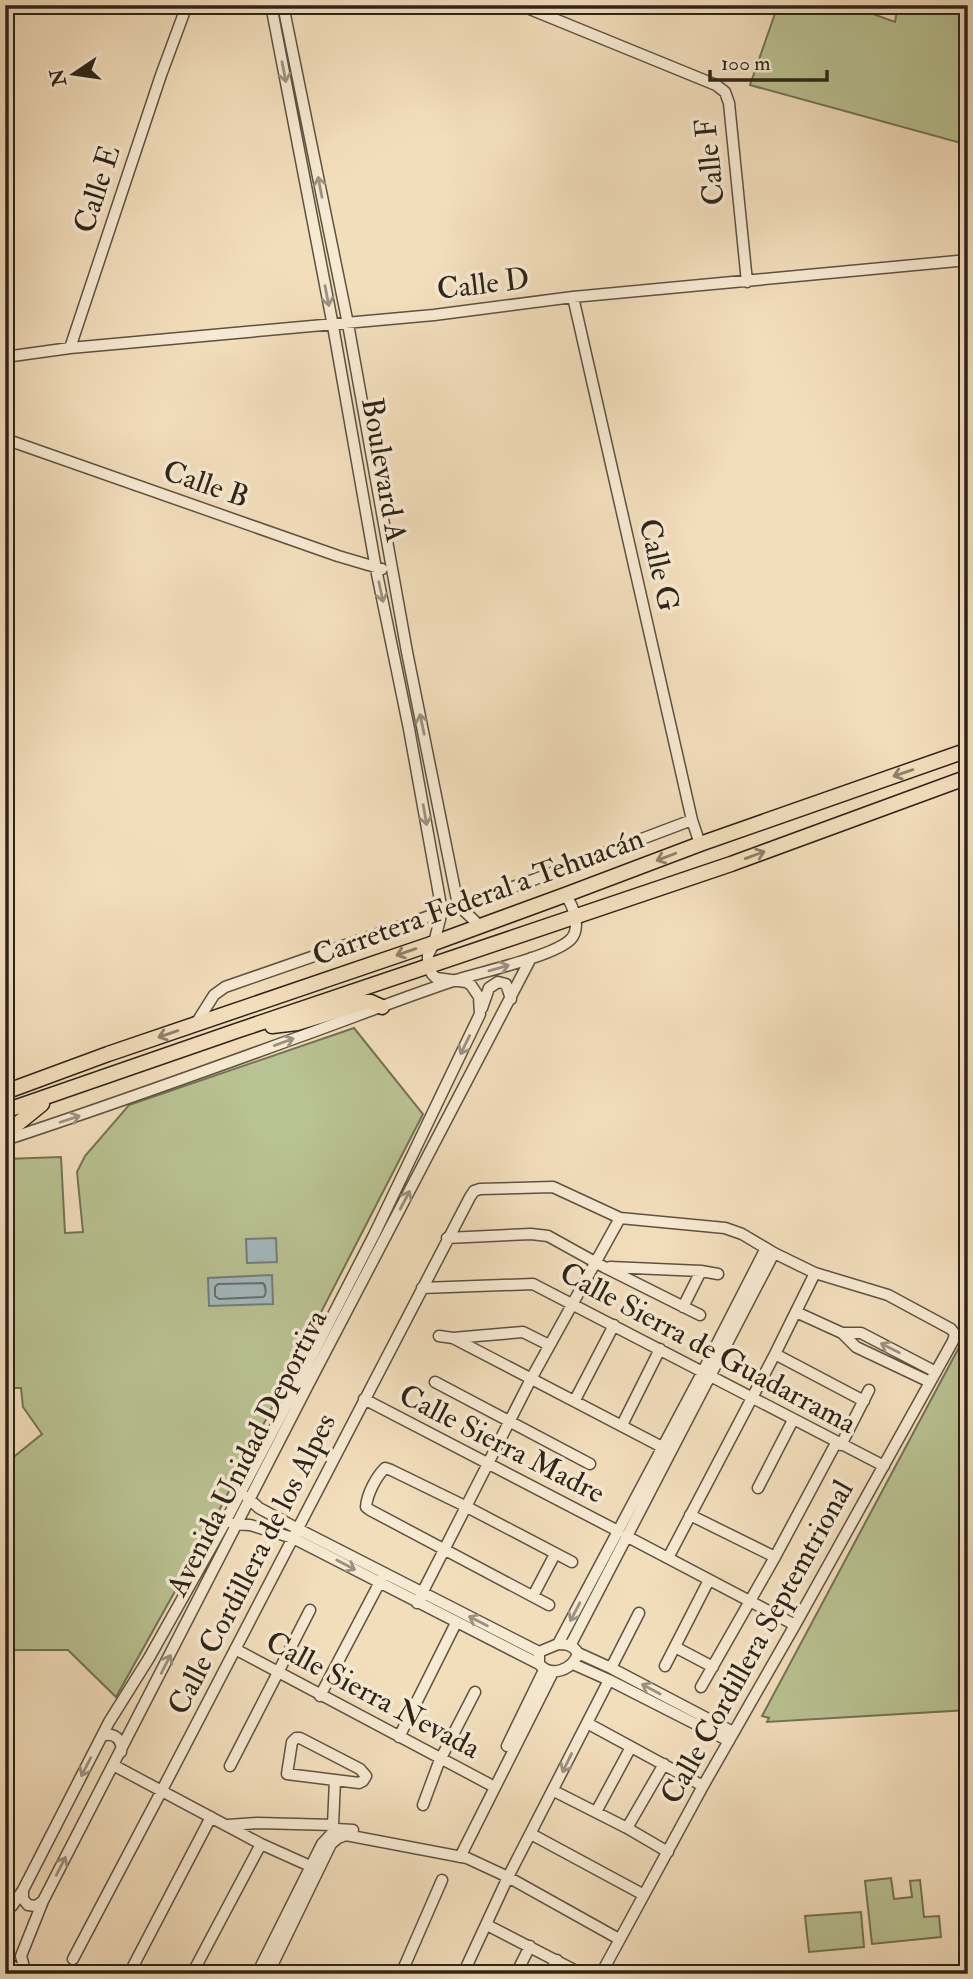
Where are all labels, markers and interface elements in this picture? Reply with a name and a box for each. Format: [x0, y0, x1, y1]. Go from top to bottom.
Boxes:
north arrow [38, 38, 108, 108]
scale bar [710, 38, 828, 82]
text: 100 m [721, 50, 771, 77]
one-way arrow [278, 60, 291, 83]
text: N [45, 66, 72, 90]
street label: Calle F [687, 117, 733, 207]
street label: Calle E [66, 141, 128, 237]
one-way arrow [312, 176, 326, 199]
street label: Calle D [435, 260, 531, 308]
one-way arrow [321, 284, 335, 307]
street label: Boulevard A [353, 395, 415, 545]
street label: Calle B [158, 452, 254, 516]
street label: Calle G [630, 515, 688, 615]
one-way arrow [374, 580, 388, 603]
one-way arrow [414, 713, 428, 736]
one-way arrow [893, 768, 915, 780]
one-way arrow [419, 803, 432, 826]
street label: Carretera Federal a Tehuacán [307, 820, 649, 974]
one-way arrow [744, 847, 766, 860]
one-way arrow [655, 851, 677, 864]
one-way arrow [396, 947, 418, 959]
one-way arrow [488, 960, 510, 973]
one-way arrow [157, 1029, 179, 1041]
one-way arrow [458, 1034, 471, 1056]
one-way arrow [273, 1035, 295, 1047]
one-way arrow [59, 1111, 81, 1124]
one-way arrow [399, 1190, 412, 1211]
street label: Calle Sierra de Guadarrama [553, 1254, 863, 1442]
street label: Avenida Unidad Deportiva [158, 1303, 336, 1603]
one-way arrow [880, 1340, 901, 1354]
street label: Calle Sierra Madre [393, 1376, 611, 1512]
street label: Calle Cordillera de los Alpes [160, 1407, 344, 1721]
street label: Calle Cordillera Septemtrional [652, 1473, 862, 1810]
one-way arrow [335, 1559, 356, 1573]
one-way arrow [568, 1601, 581, 1622]
one-way arrow [468, 1614, 489, 1627]
street label: Calle Sierra Nevada [260, 1623, 487, 1767]
one-way arrow [159, 1654, 173, 1675]
one-way arrow [641, 1682, 662, 1695]
one-way arrow [560, 1752, 574, 1773]
one-way arrow [78, 1756, 92, 1777]
one-way arrow [55, 1856, 69, 1877]

